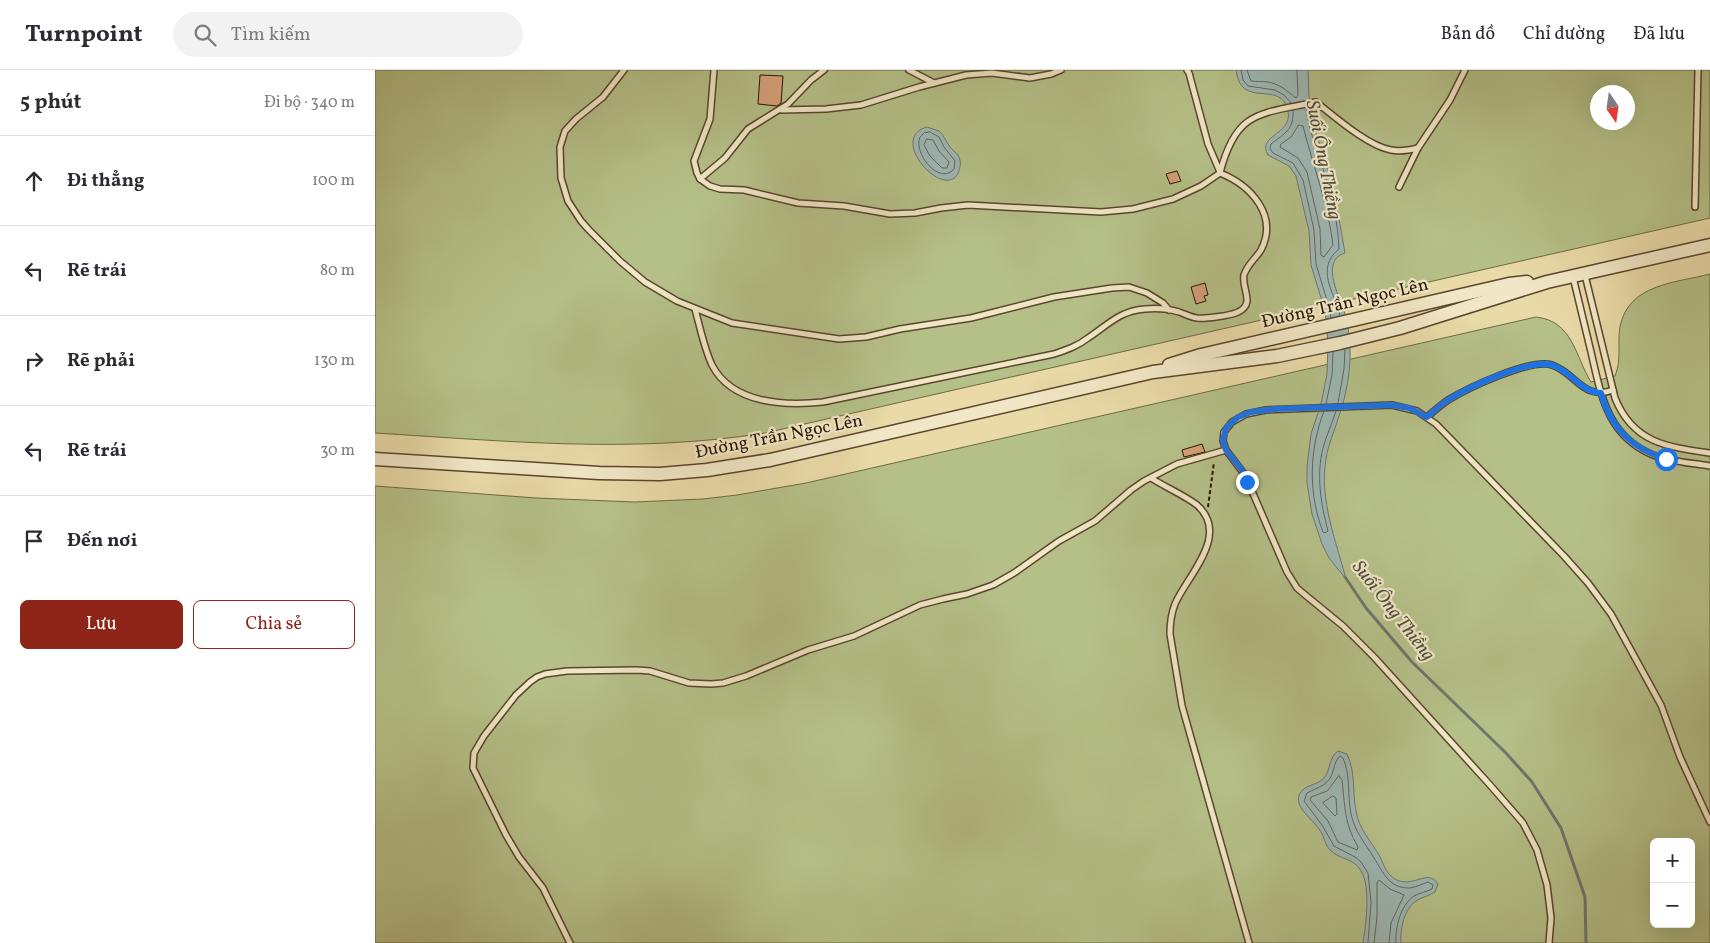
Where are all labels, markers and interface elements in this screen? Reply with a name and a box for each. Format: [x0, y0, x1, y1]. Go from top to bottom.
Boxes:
search box [173, 12, 523, 57]
text: Turnpoint [25, 18, 143, 52]
icon: search [191, 21, 219, 49]
text: Tìm kiếm [231, 22, 311, 48]
text: Bản đồ [1441, 22, 1495, 47]
text: Chỉ đường [1523, 22, 1605, 47]
text: Đã lưu [1633, 22, 1685, 47]
north arrow [1590, 85, 1635, 130]
text: 5 phút [20, 88, 82, 117]
text: Đi bộ · 340 m [264, 92, 355, 114]
water label: Suối Ông Thiềng [1299, 98, 1347, 222]
icon: ahead [20, 167, 48, 195]
text: Đi thẳng [67, 168, 144, 194]
text: 100 m [312, 170, 355, 192]
icon: left [20, 257, 48, 285]
text: Rẽ trái [67, 258, 127, 284]
text: 80 m [320, 260, 355, 282]
street label: Đường Trần Ngọc Lên [1259, 273, 1431, 335]
icon: right [20, 347, 48, 375]
text: Rẽ phải [67, 348, 135, 374]
text: 130 m [314, 350, 355, 372]
street label: Đường Trần Ngọc Lên [693, 408, 865, 466]
icon: left [20, 437, 48, 465]
text: Rẽ trái [67, 438, 127, 464]
text: 30 m [320, 440, 355, 462]
route start [1655, 448, 1678, 471]
route end [1236, 471, 1259, 494]
icon: arrive [20, 527, 48, 555]
text: Đến nơi [67, 528, 137, 554]
water label: Suối Ông Thiềng [1346, 555, 1440, 667]
button: Lưu [20, 600, 183, 649]
button: Chia sẻ [193, 600, 355, 649]
map controls [1650, 838, 1695, 928]
button: + [1650, 838, 1695, 883]
button: − [1650, 883, 1695, 928]

